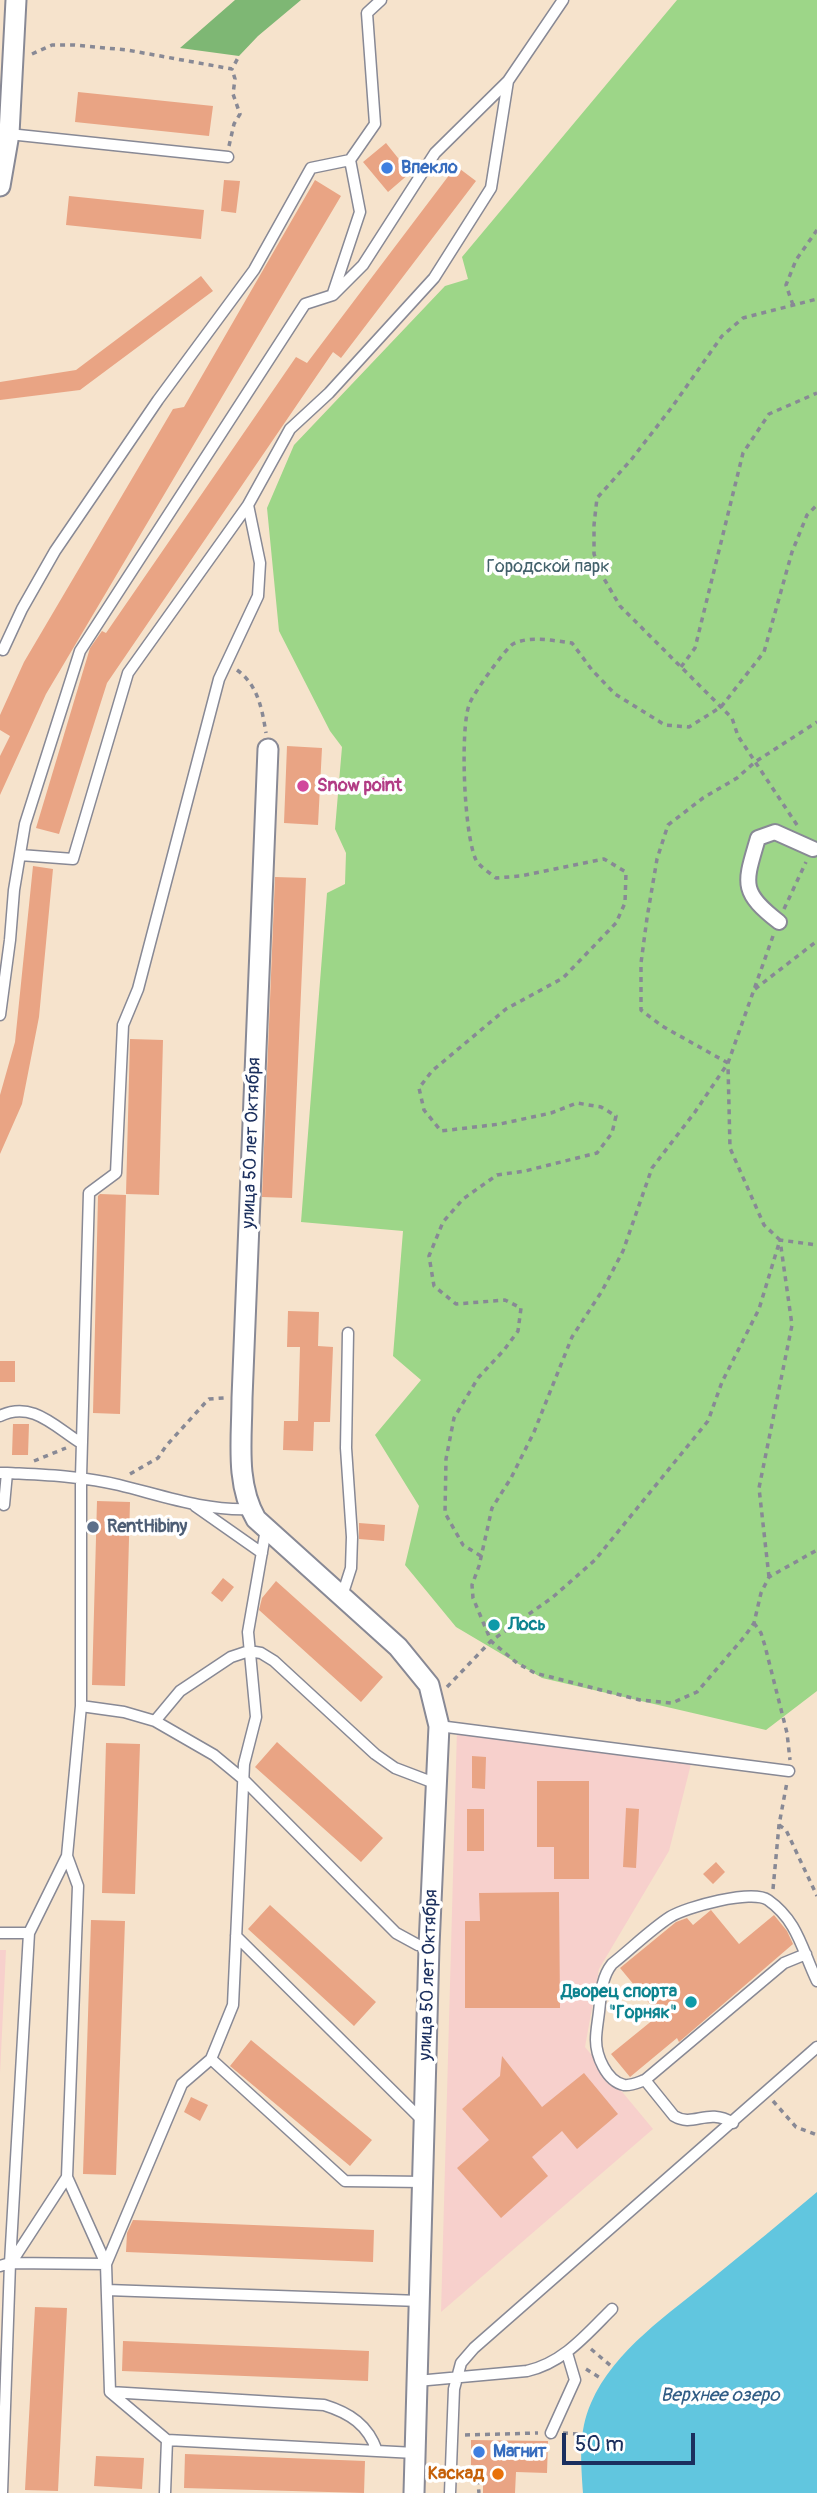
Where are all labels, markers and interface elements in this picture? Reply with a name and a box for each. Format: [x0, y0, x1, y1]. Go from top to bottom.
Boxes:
place label: Впекло [401, 157, 458, 179]
marker: Впекло [379, 160, 395, 176]
park label: Городской парк [486, 556, 610, 578]
place label: Snow point [317, 775, 402, 797]
marker: Snow point [295, 778, 311, 794]
street label: улица 50 лет Октября [238, 1057, 266, 1229]
place label: RentHibiny [107, 1516, 187, 1538]
marker: RentHibiny [85, 1519, 101, 1535]
place label: Лось [508, 1614, 546, 1636]
marker: Лось [486, 1617, 502, 1633]
street label: улица 50 лет Октября [415, 1889, 443, 2061]
place label: Дворец спорта "Горняк" [561, 1981, 677, 2024]
marker: Дворец спорта "Горняк" [683, 1994, 699, 2010]
water label: Верхнее озеро [661, 2385, 779, 2407]
scale bar [565, 2420, 698, 2464]
text: 50 m [575, 2431, 624, 2458]
place label: Магнит [493, 2441, 546, 2463]
marker: Магнит [471, 2444, 487, 2460]
place label: Каскад [428, 2463, 484, 2485]
marker: Каскад [490, 2466, 506, 2482]

